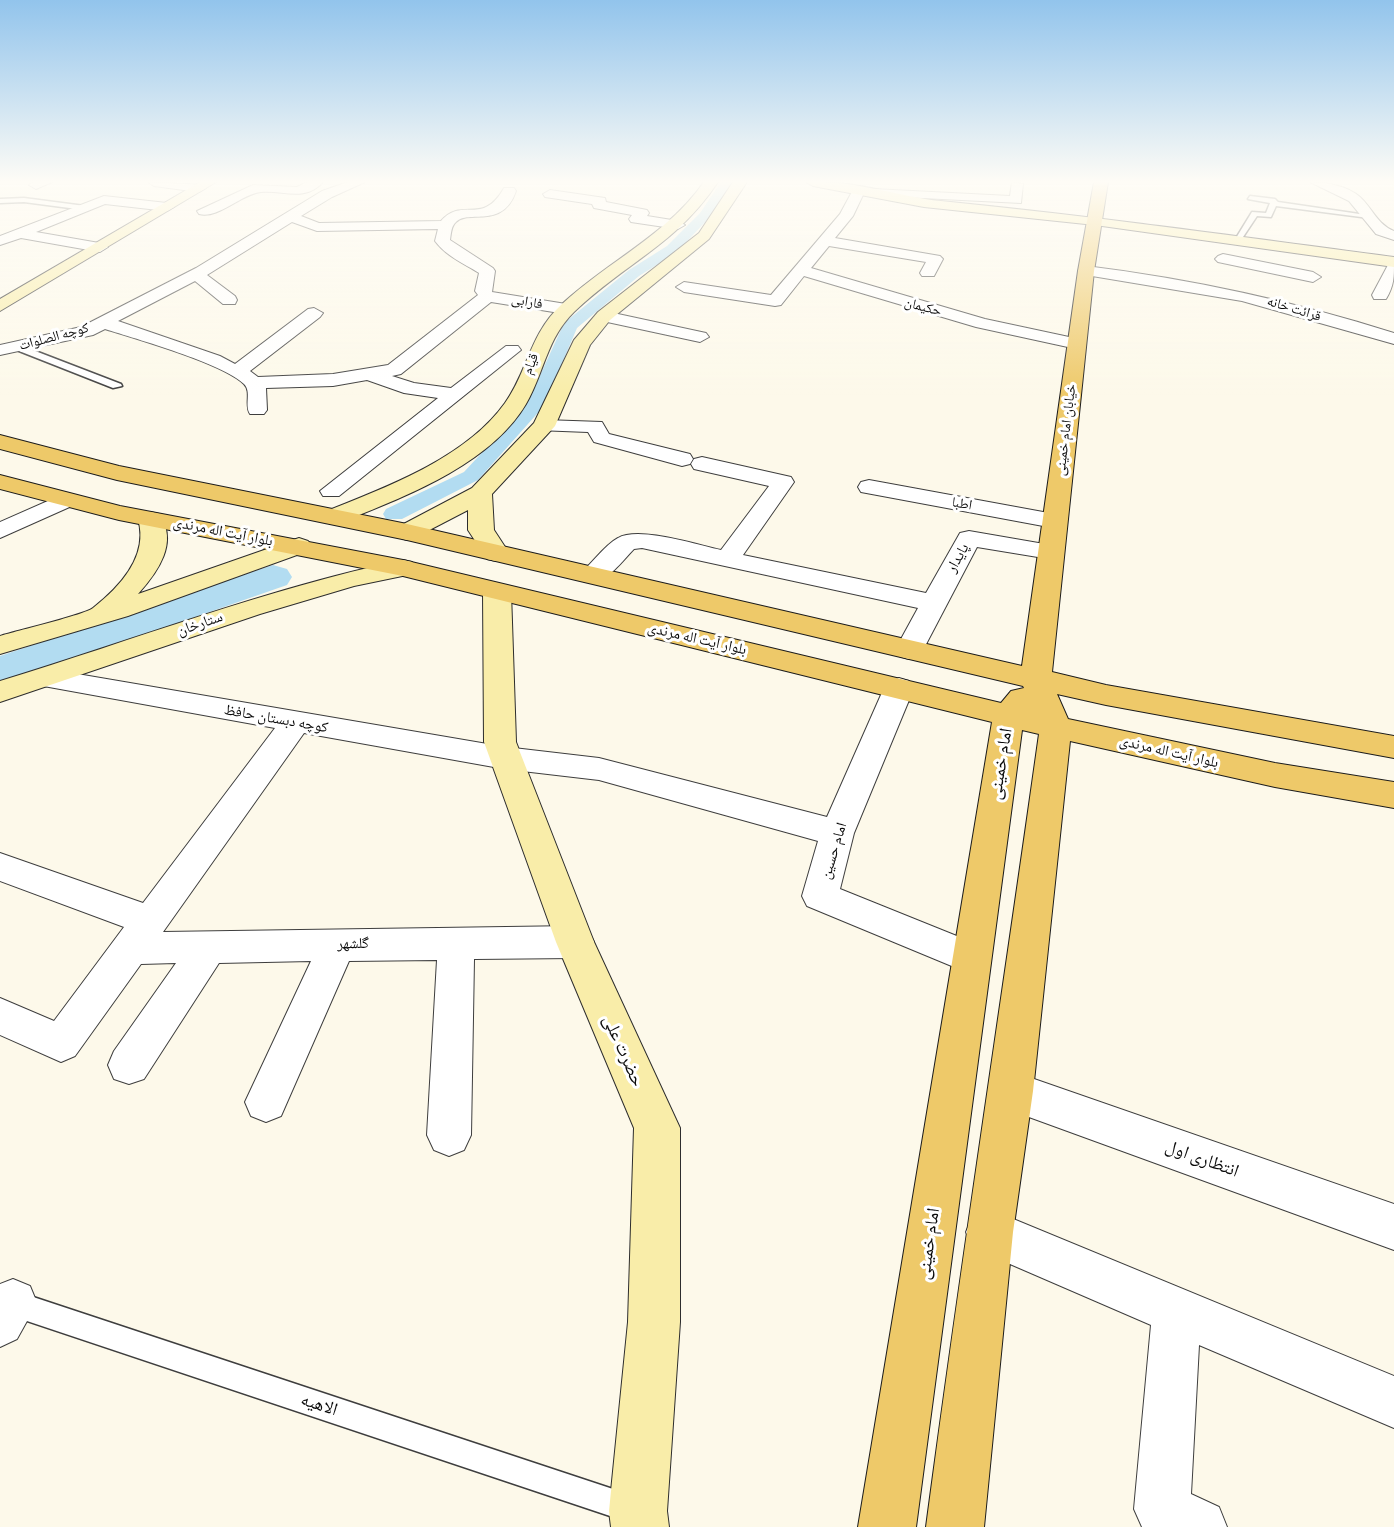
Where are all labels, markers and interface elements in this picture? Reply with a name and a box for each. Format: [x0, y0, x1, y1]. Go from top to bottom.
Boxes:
street label: فارابی [510, 291, 544, 313]
street label: قرائت خانه [1265, 293, 1323, 325]
street label: حکیمان [903, 294, 943, 320]
street label: کوچه الصلوات [17, 320, 91, 354]
street label: قیام [519, 351, 543, 377]
street label: خیابان امام خمینی [1052, 383, 1080, 477]
street label: اطبا [951, 494, 973, 514]
street label: بلوار آیت اله مرندی [172, 514, 274, 550]
street label: پایدار [943, 540, 973, 576]
street label: ستارخان [175, 608, 225, 640]
street label: بلوار آیت اله مرندی [646, 619, 748, 659]
street label: کوچه دبستان حافظ [223, 701, 329, 737]
street label: امام خمینی [985, 727, 1017, 801]
street label: بلوار آیت اله مرندی [1118, 732, 1220, 772]
street label: امام حسین [817, 821, 851, 881]
street label: گلشهر [337, 935, 369, 953]
street label: حضرت علی [598, 1012, 648, 1090]
street label: انتظاری اول [1162, 1136, 1242, 1182]
street label: امام خمینی [913, 1207, 945, 1281]
street label: الاهیه [298, 1389, 340, 1421]

